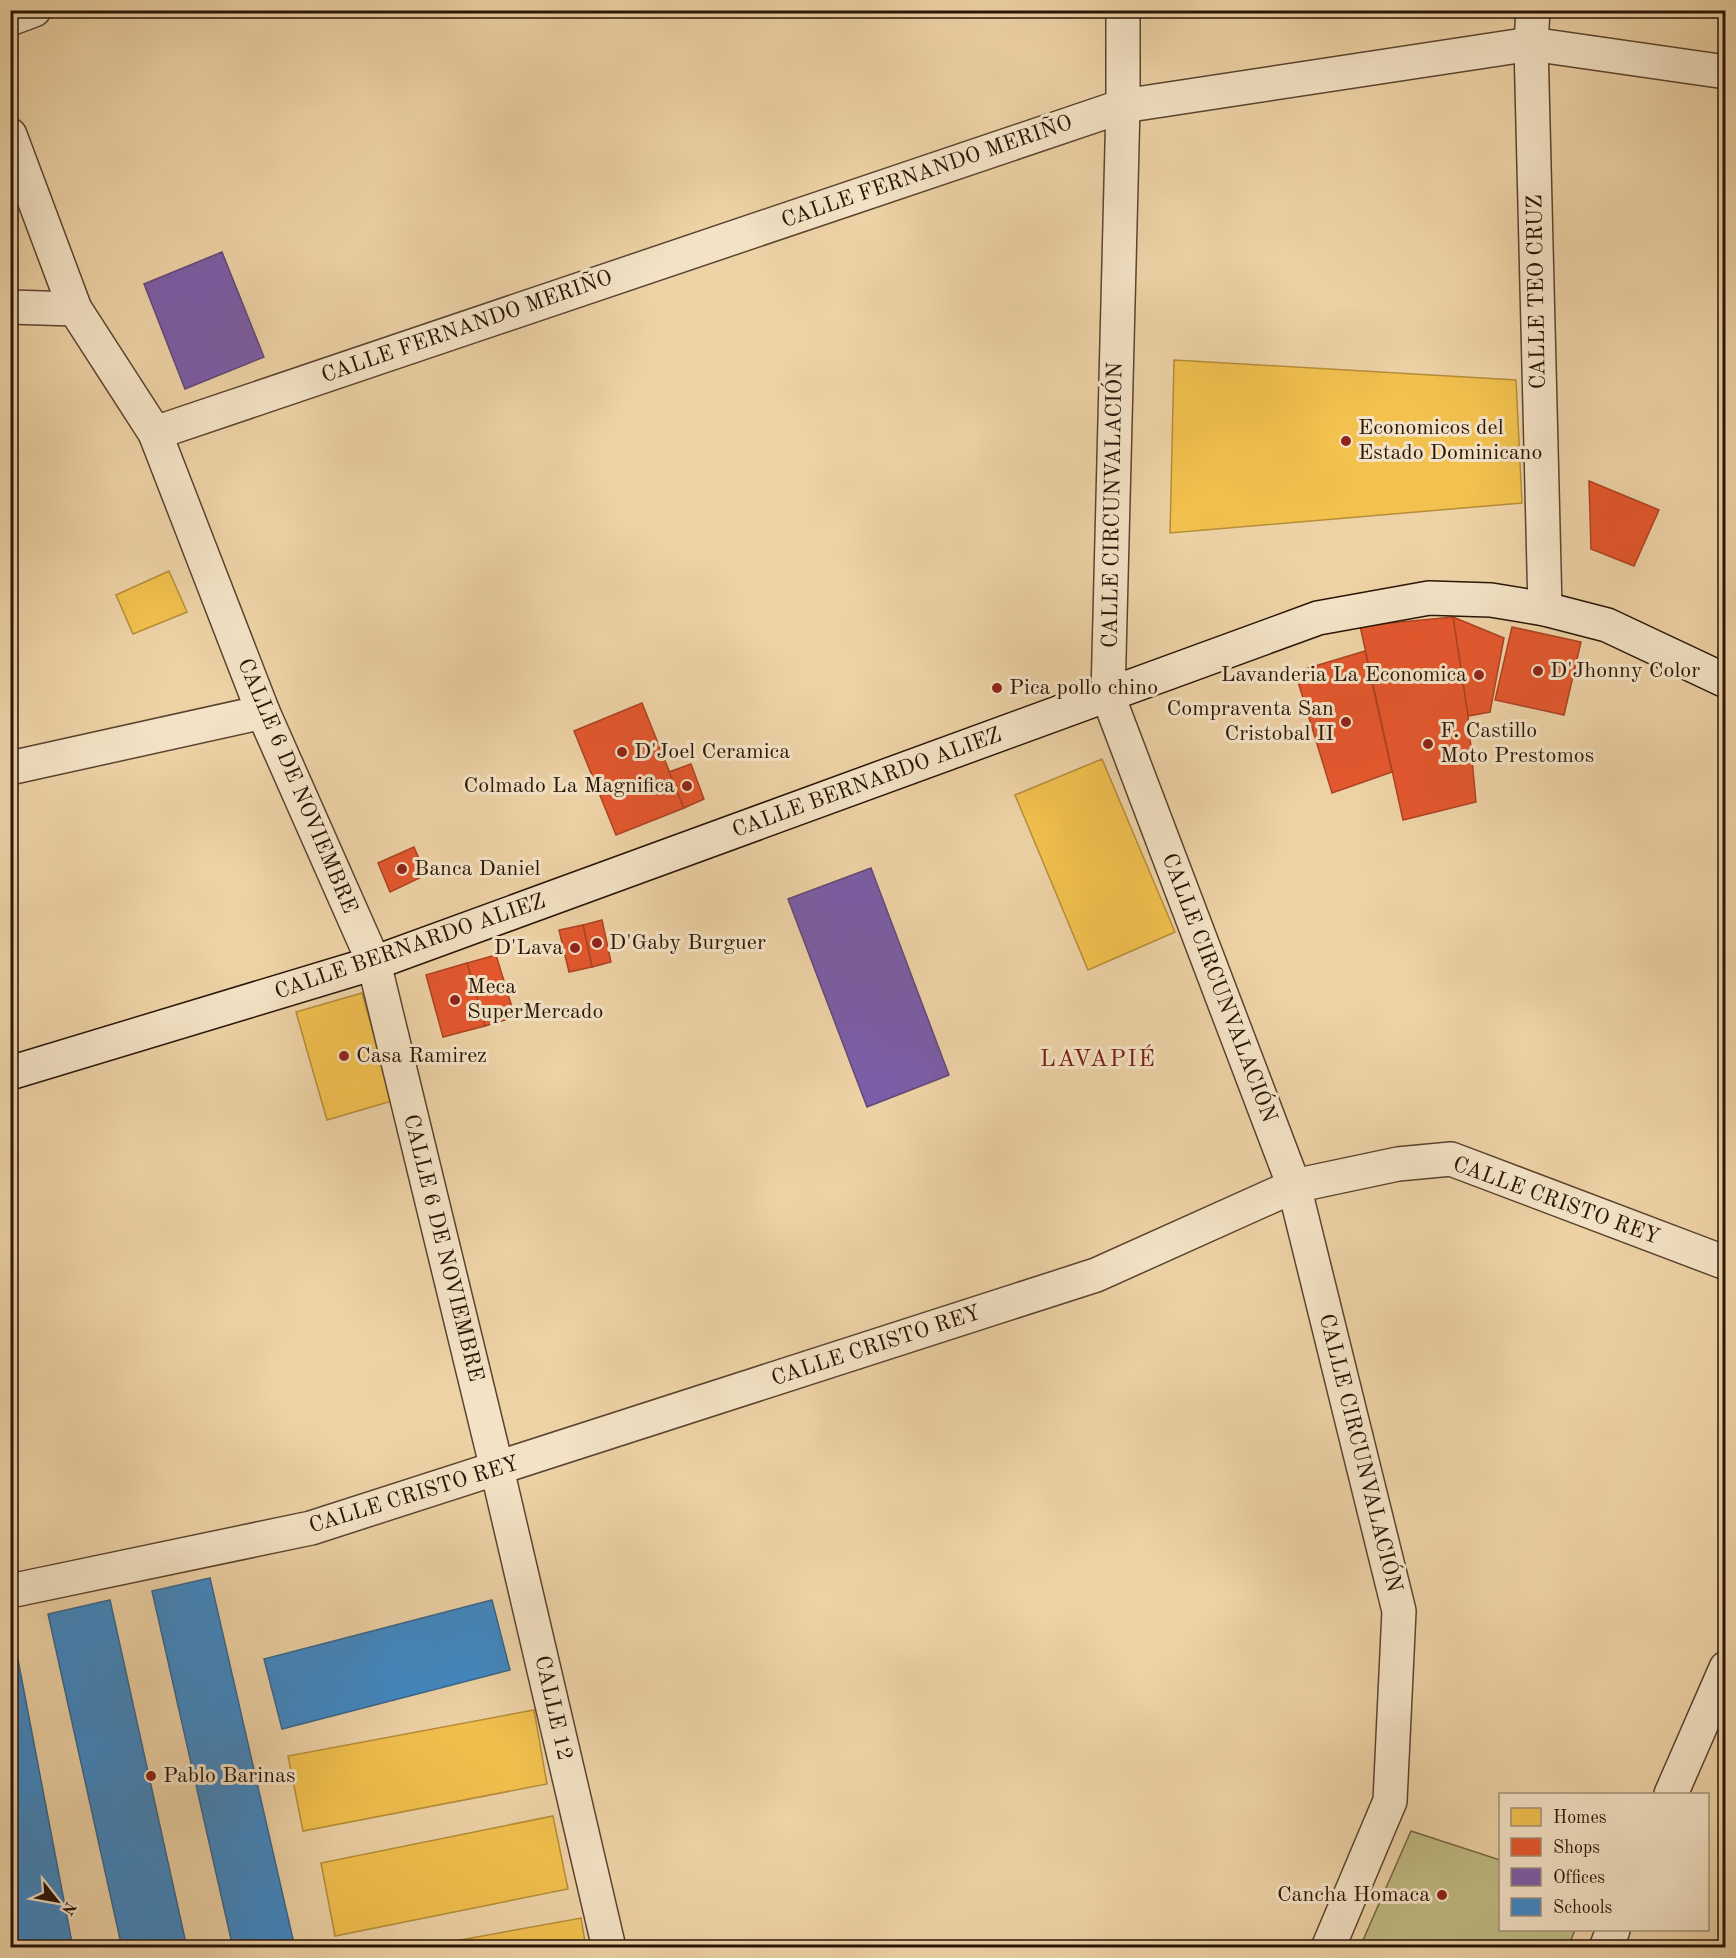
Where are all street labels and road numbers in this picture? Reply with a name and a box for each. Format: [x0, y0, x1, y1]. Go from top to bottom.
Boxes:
street label: CALLE FERNANDO MERIÑO [777, 108, 1075, 232]
street label: CALLE TEO CRUZ [1524, 194, 1550, 390]
street label: CALLE FERNANDO MERIÑO [317, 263, 615, 387]
street label: CALLE CIRCUNVALACIÓN [1096, 362, 1126, 648]
street label: CALLE 6 DE NOVIEMBRE [233, 655, 361, 917]
street label: CALLE BERNARDO ALIEZ [730, 724, 1004, 842]
street label: CALLE CIRCUNVALACIÓN [1157, 849, 1284, 1126]
street label: CALLE BERNARDO ALIEZ [272, 890, 548, 1004]
street label: CALLE 6 DE NOVIEMBRE [399, 1112, 487, 1384]
street label: CALLE CRISTO REY [1450, 1153, 1662, 1249]
street label: CALLE CRISTO REY [769, 1302, 983, 1390]
street label: CALLE CIRCUNVALACIÓN [1315, 1311, 1409, 1595]
street label: CALLE CRISTO REY [306, 1453, 522, 1537]
street label: CALLE 12 [530, 1654, 576, 1762]

